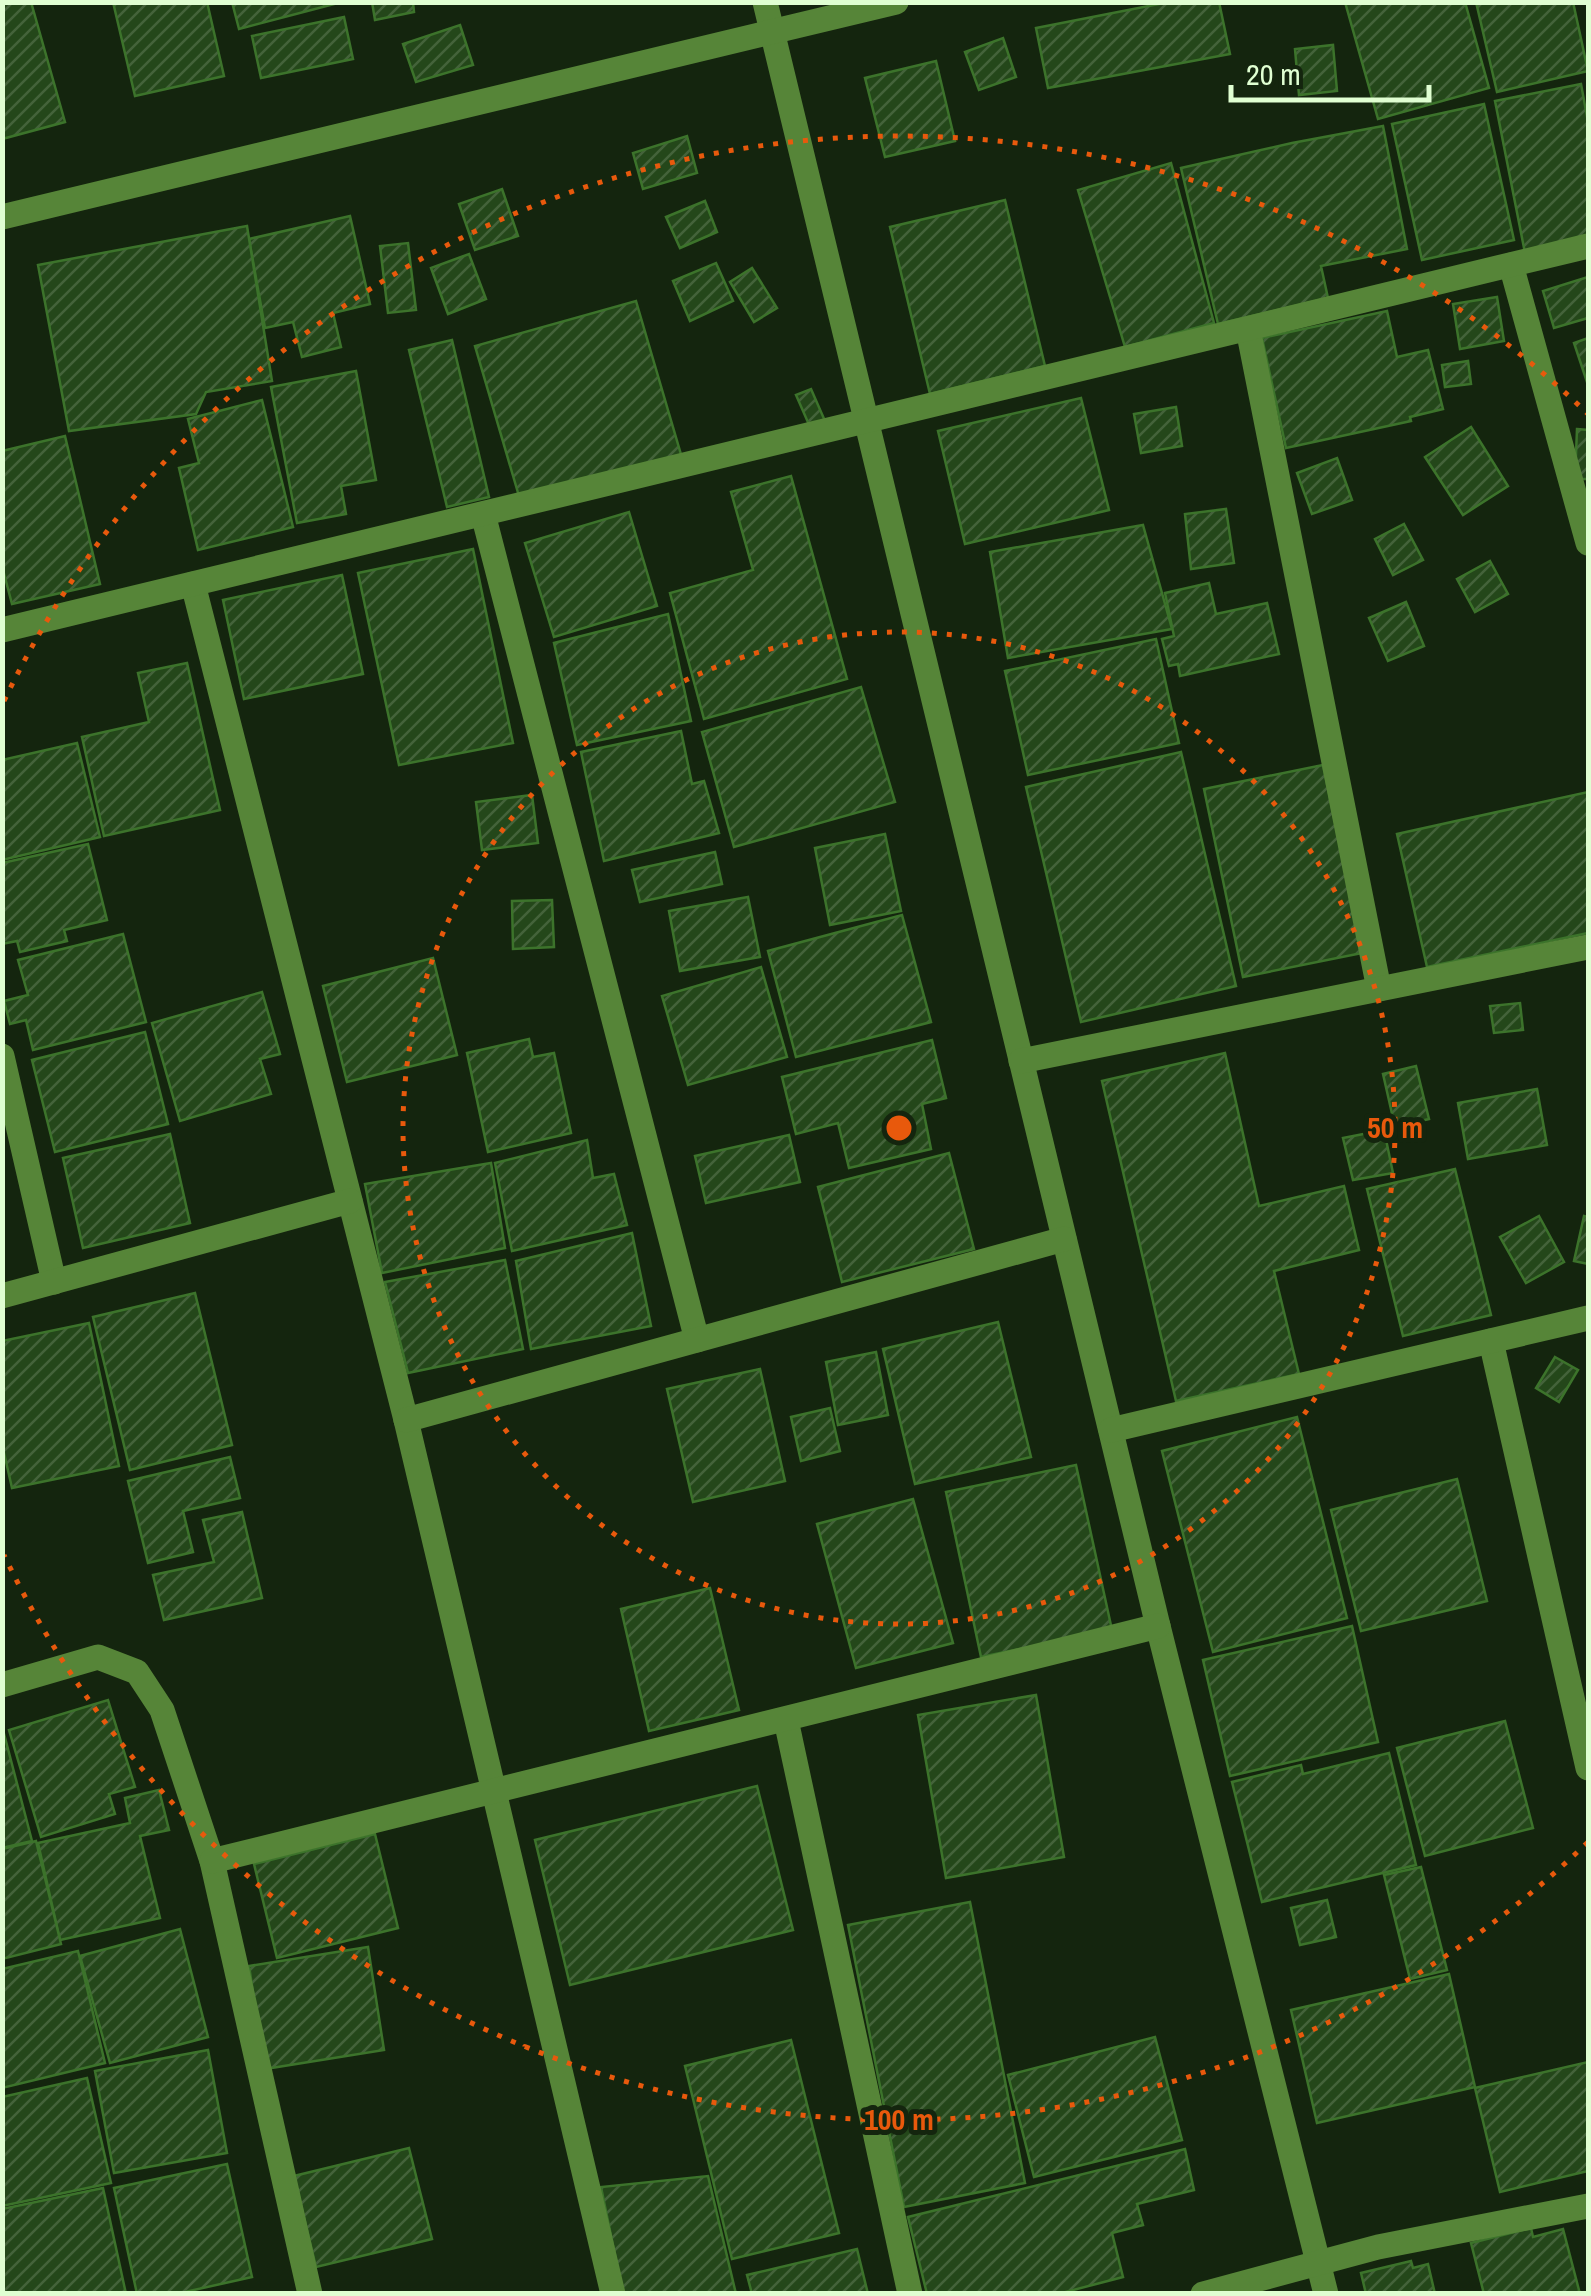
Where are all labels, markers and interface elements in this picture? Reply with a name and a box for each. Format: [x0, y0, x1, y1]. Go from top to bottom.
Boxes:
scale bar [1231, 40, 1428, 102]
text: 20 m [1246, 54, 1301, 94]
text: 50 m [1367, 1107, 1423, 1147]
centre of rings [881, 1110, 917, 1146]
text: 100 m [864, 2099, 934, 2139]

